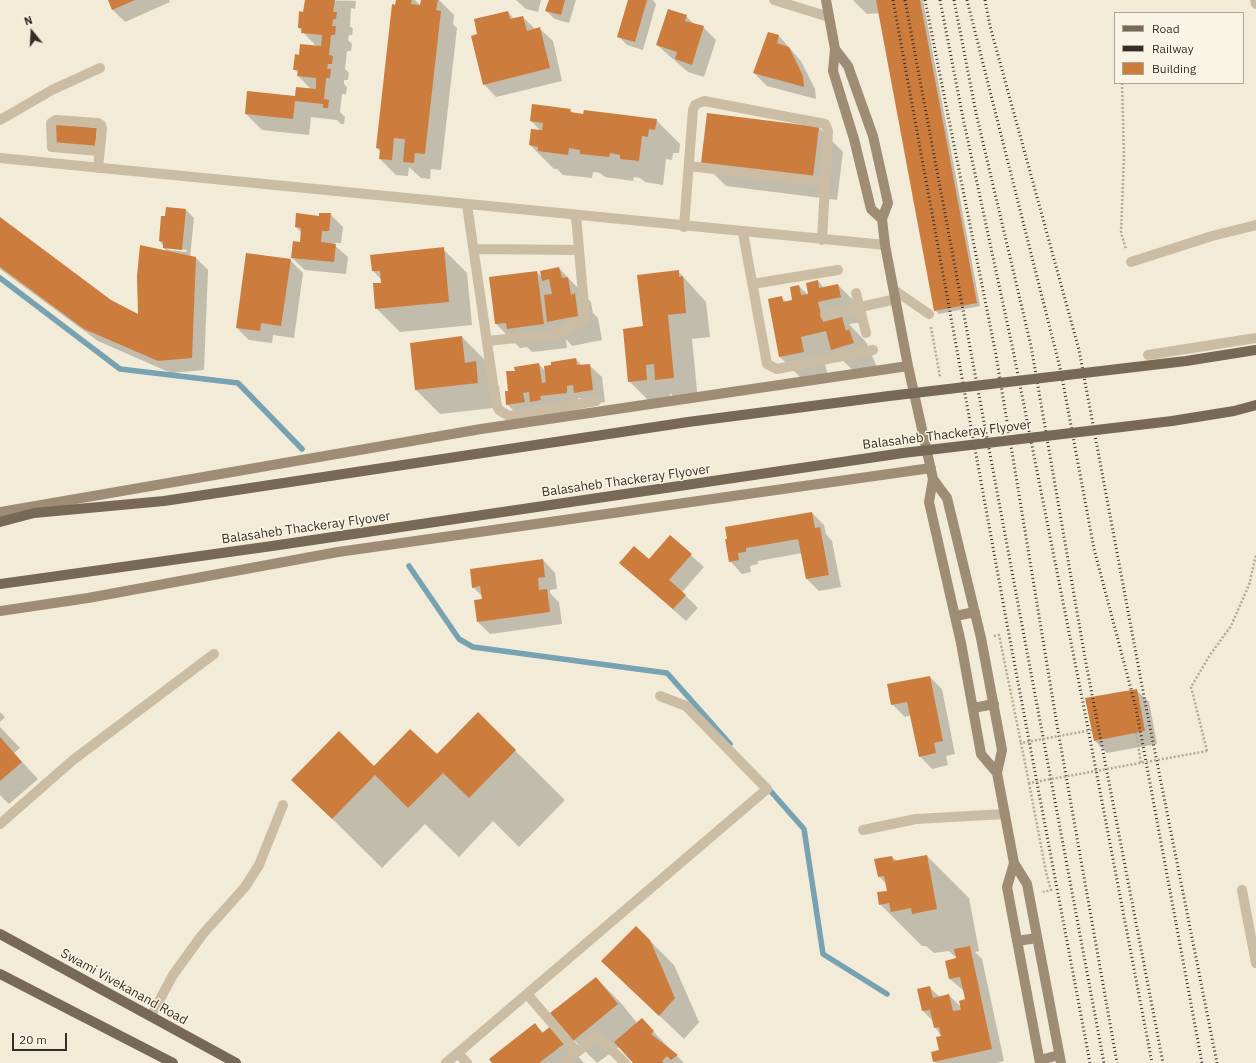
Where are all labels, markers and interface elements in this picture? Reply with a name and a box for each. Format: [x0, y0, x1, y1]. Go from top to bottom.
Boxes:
north arrow [12, 12, 52, 52]
legend [1114, 12, 1244, 84]
text: N [22, 13, 34, 28]
text: Road [1152, 21, 1180, 36]
text: Railway [1152, 41, 1194, 56]
text: Building [1152, 61, 1196, 76]
street label: Balasaheb Thackeray Flyover [862, 417, 1032, 453]
street label: Balasaheb Thackeray Flyover [541, 461, 711, 501]
street label: Balasaheb Thackeray Flyover [221, 508, 391, 548]
street label: Swami Vivekanand Road [58, 946, 190, 1028]
scale bar [14, 1025, 69, 1051]
text: 20 m [19, 1032, 47, 1047]

